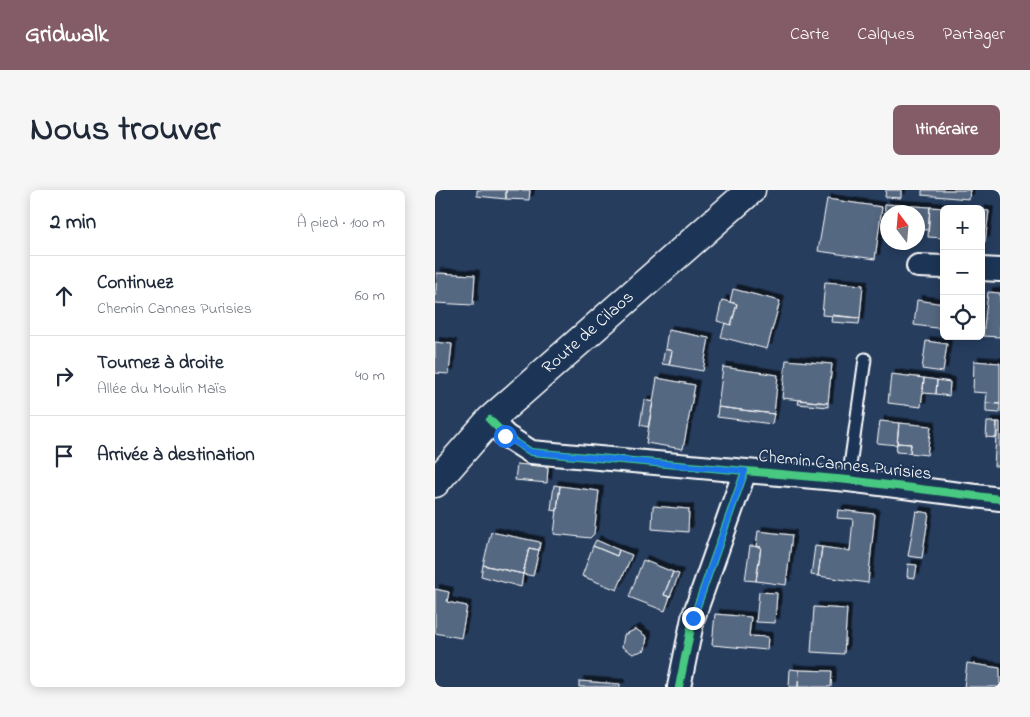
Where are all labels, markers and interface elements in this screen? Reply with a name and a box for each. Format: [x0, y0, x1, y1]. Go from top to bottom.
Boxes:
text: Gridwalk [25, 18, 109, 53]
text: Carte [790, 22, 829, 48]
text: Calques [857, 22, 915, 48]
text: Partager [943, 22, 1005, 48]
text: Nous trouver [30, 105, 220, 156]
button: Itinéraire [893, 105, 1000, 155]
north arrow [880, 205, 925, 250]
map controls [940, 205, 985, 340]
button: + [940, 205, 985, 250]
text: 2 min [50, 208, 96, 238]
text: À pied · 100 m [297, 211, 385, 235]
button: − [940, 250, 985, 295]
text: Continuez [97, 270, 173, 297]
icon: ahead [50, 282, 78, 310]
text: 60 m [355, 284, 385, 308]
street label: Route de Cilaos [537, 285, 640, 381]
button: locate [940, 295, 985, 340]
text: Chemin Cannes Purisies [97, 297, 252, 321]
text: Tournez à droite [97, 350, 223, 377]
icon: right [50, 362, 78, 390]
text: 40 m [355, 364, 385, 388]
text: Allée du Moulin Maïs [97, 377, 227, 401]
route start [494, 425, 517, 448]
icon: arrive [50, 442, 78, 470]
text: Arrivée à destination [97, 442, 255, 469]
street label: Chemin Cannes Purisies [757, 444, 933, 488]
route end [682, 607, 705, 630]

